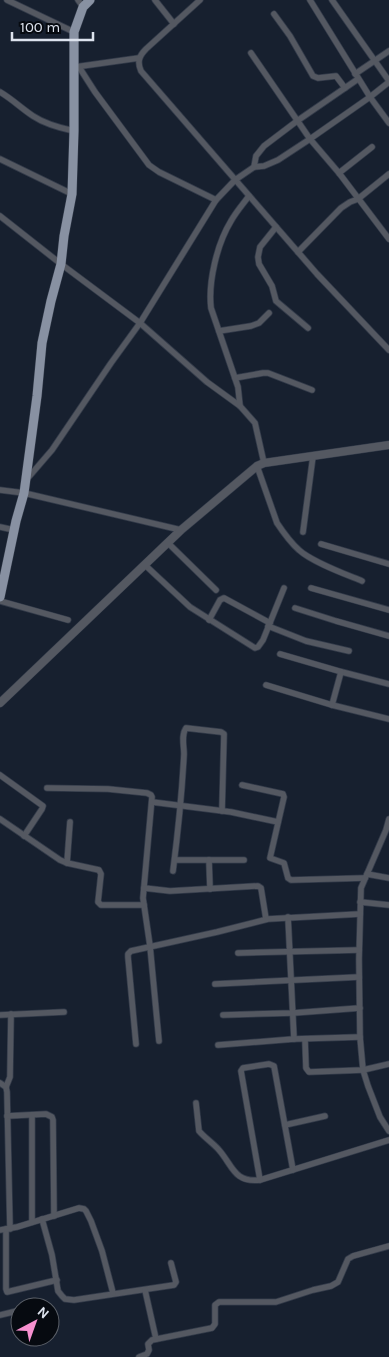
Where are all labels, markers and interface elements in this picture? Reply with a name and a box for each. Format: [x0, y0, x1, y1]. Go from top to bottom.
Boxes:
scale bar [12, 10, 94, 42]
text: 100 m [20, 18, 60, 36]
north arrow [10, 1297, 60, 1347]
text: N [34, 1303, 53, 1322]

